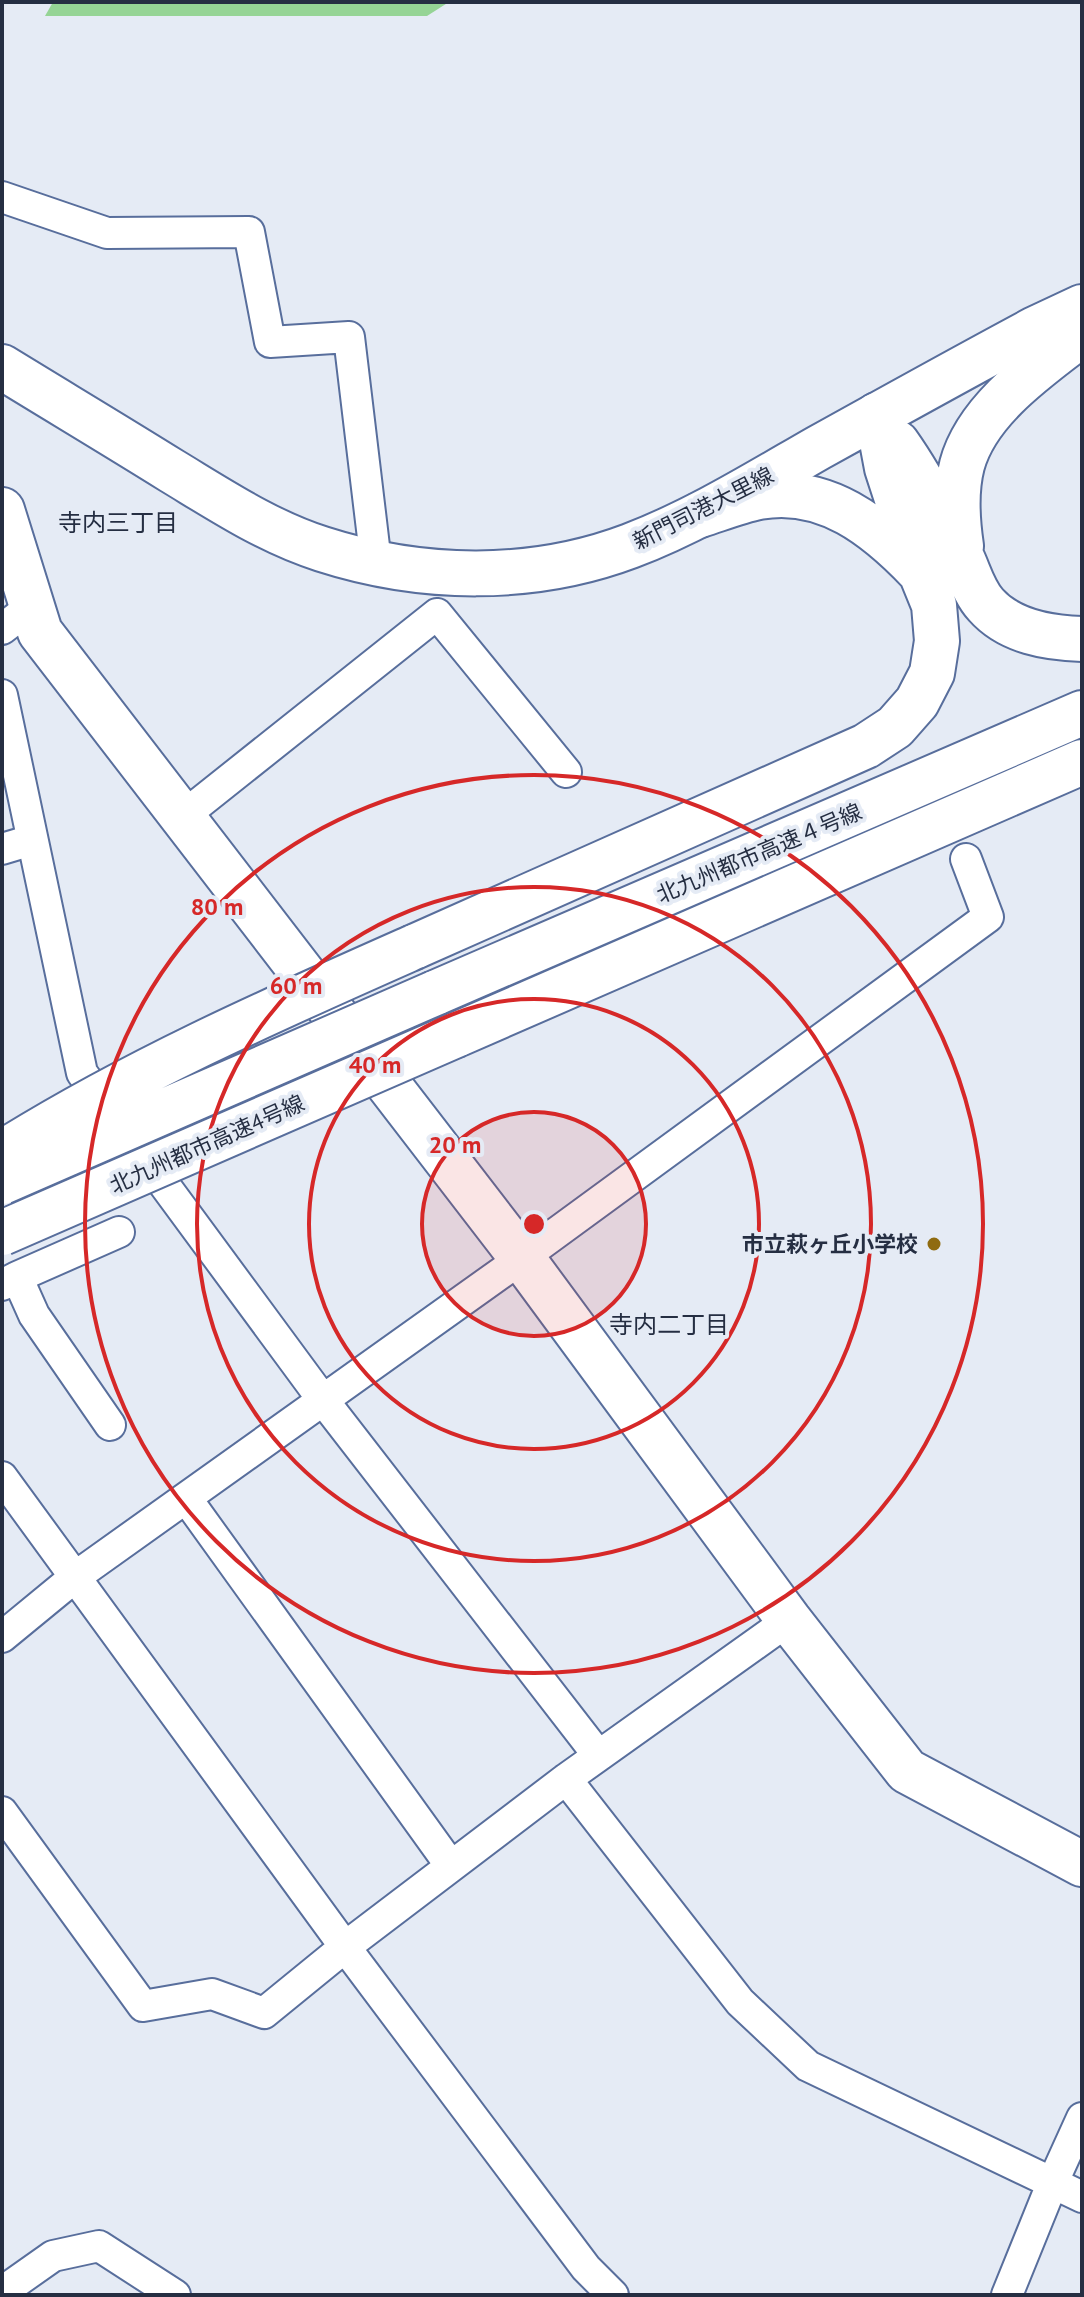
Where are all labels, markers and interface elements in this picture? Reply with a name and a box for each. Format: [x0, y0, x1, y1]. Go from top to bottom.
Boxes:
street label: 新門司港大里線 [628, 461, 778, 555]
district label: 寺内三丁目 [58, 507, 178, 538]
street label: 北九州都市高速４号線 [652, 797, 866, 909]
text: 80 m [191, 891, 243, 922]
text: 60 m [270, 970, 322, 1001]
text: 40 m [349, 1049, 401, 1080]
street label: 北九州都市高速4号線 [105, 1089, 309, 1199]
text: 20 m [429, 1129, 481, 1160]
centre of rings [520, 1210, 548, 1238]
place label: 市立萩ヶ丘小学校 [742, 1230, 918, 1258]
marker: 市立萩ヶ丘小学校 [925, 1235, 943, 1253]
district label: 寺内二丁目 [609, 1309, 729, 1340]

